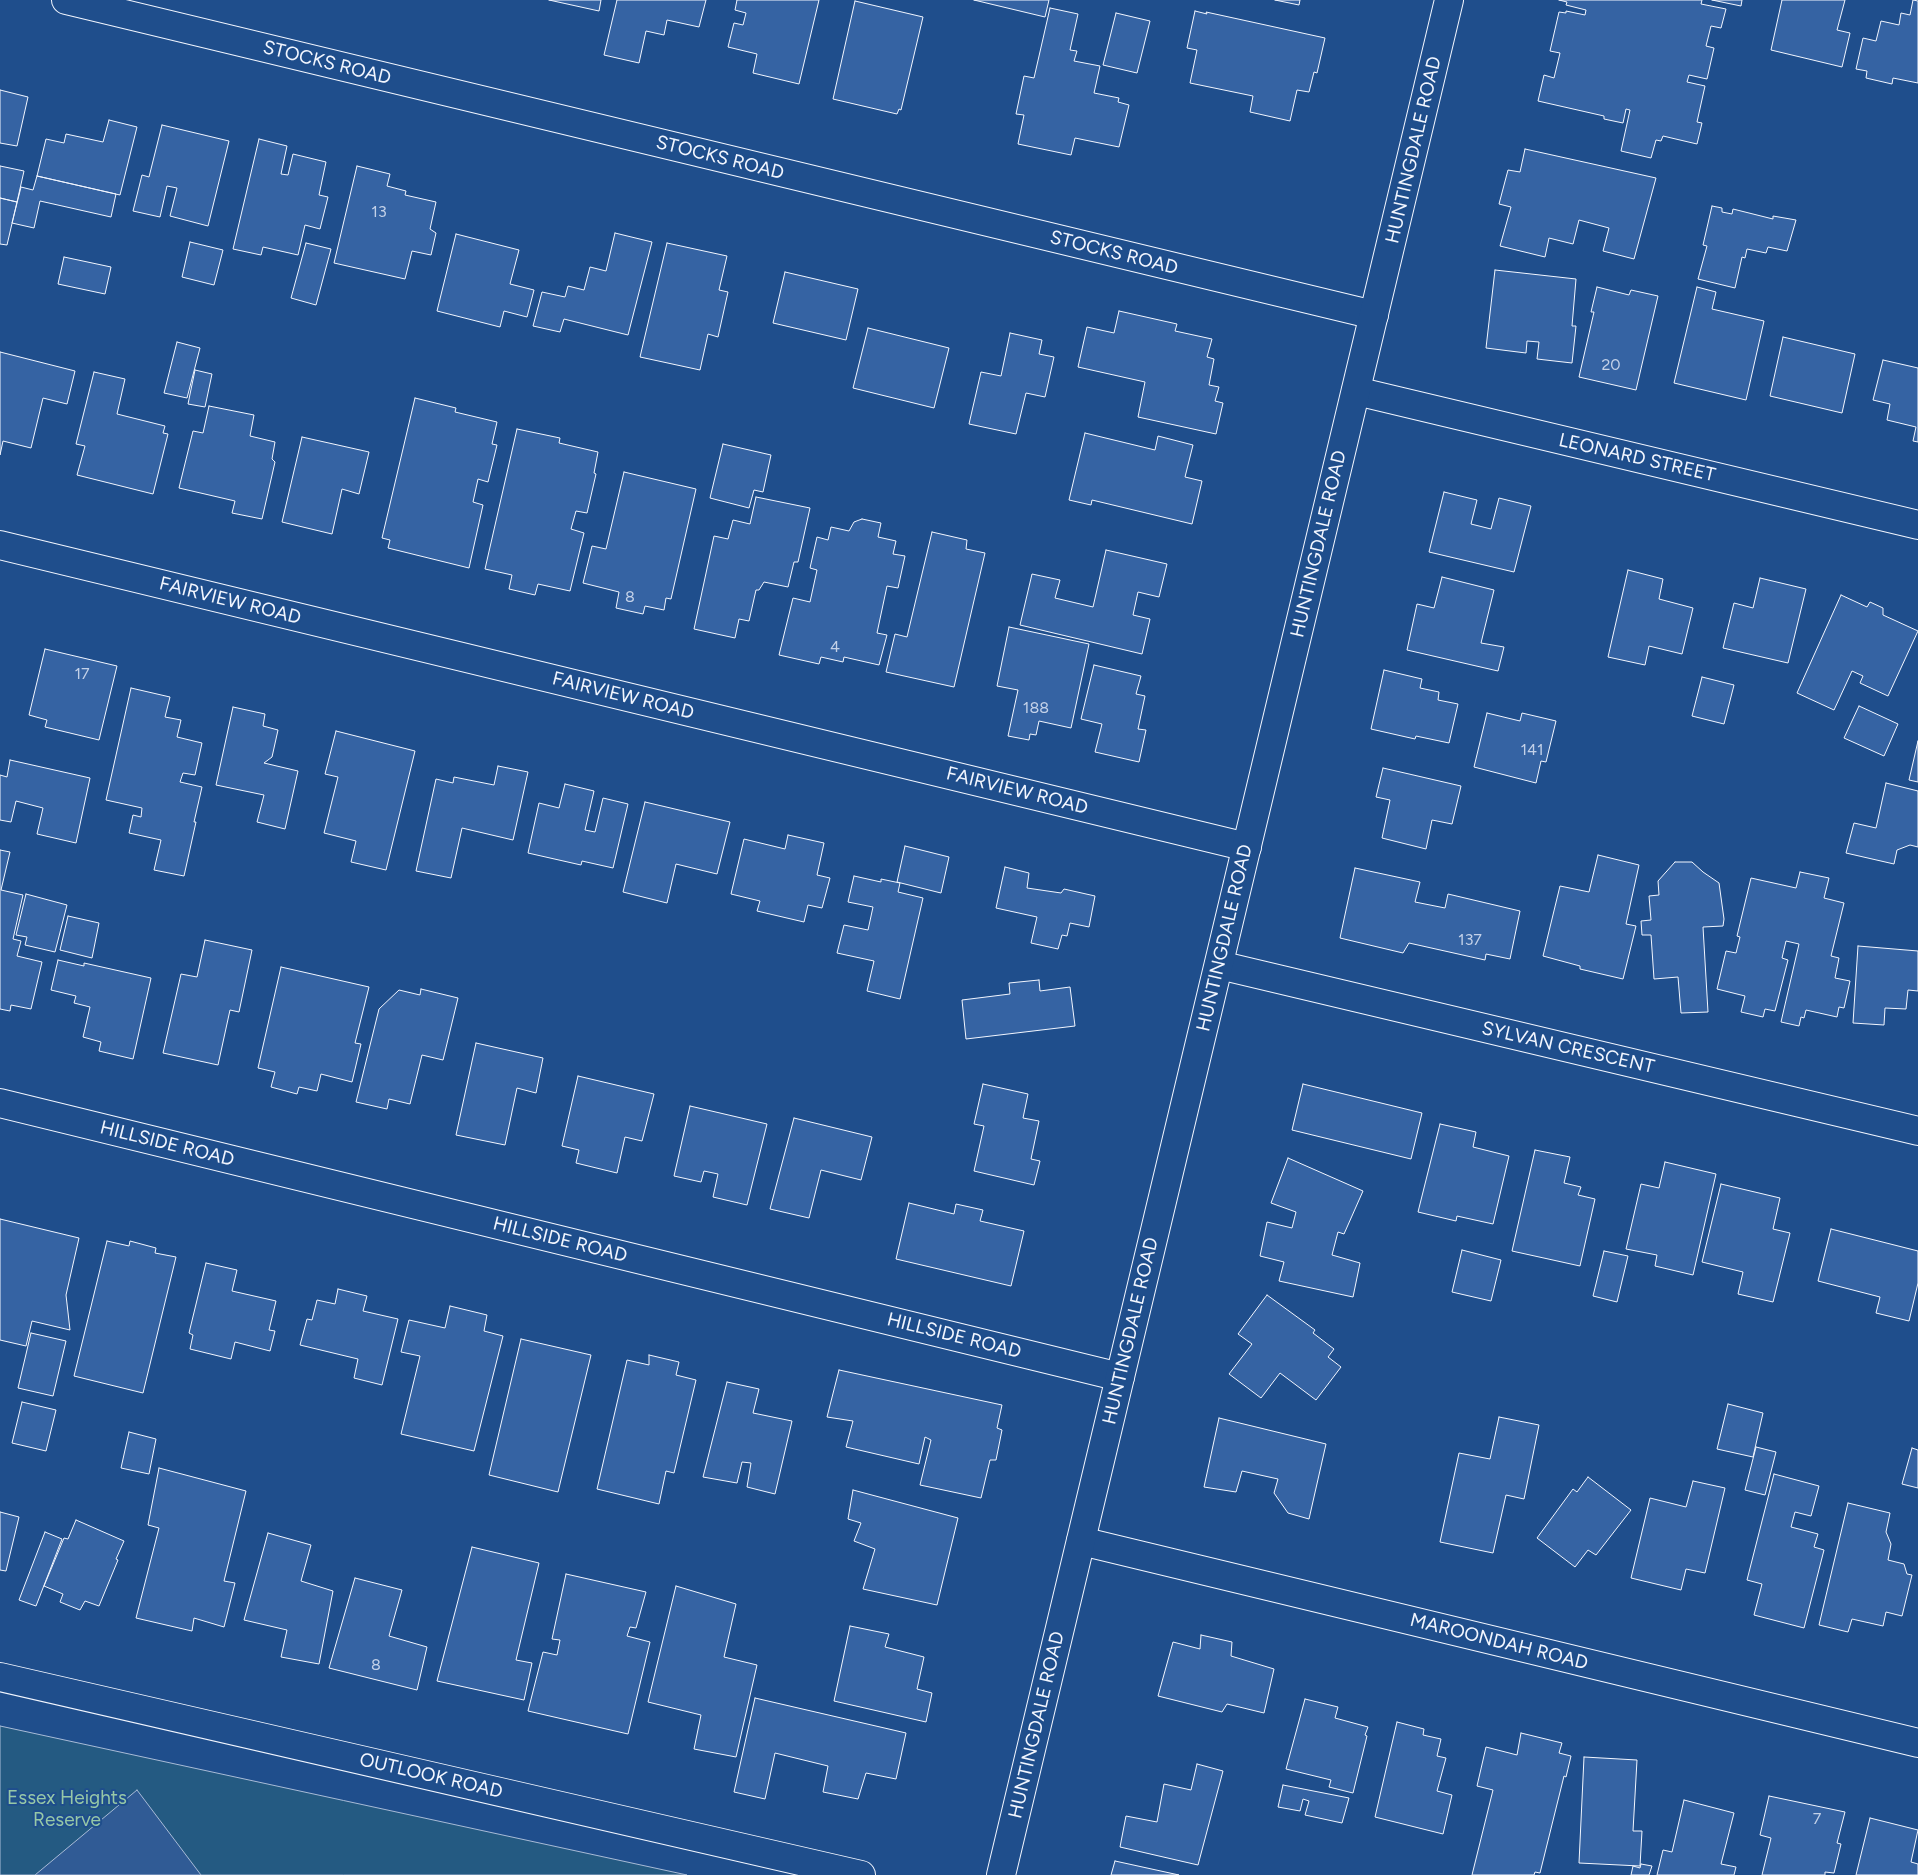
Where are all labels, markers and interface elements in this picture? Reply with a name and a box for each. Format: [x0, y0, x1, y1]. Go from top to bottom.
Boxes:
street label: STOCKS ROAD [261, 36, 393, 90]
street label: HUNTINGDALE ROAD [1381, 54, 1447, 246]
street label: STOCKS ROAD [654, 131, 786, 185]
house number: 13 [371, 202, 387, 222]
street label: STOCKS ROAD [1048, 226, 1180, 280]
house number: 20 [1601, 355, 1621, 375]
street label: LEONARD STREET [1556, 429, 1718, 487]
street label: HUNTINGDALE ROAD [1286, 448, 1352, 640]
street label: FAIRVIEW ROAD [157, 572, 303, 630]
house number: 8 [625, 587, 635, 607]
house number: 4 [830, 637, 840, 657]
house number: 17 [74, 664, 90, 684]
street label: FAIRVIEW ROAD [550, 667, 696, 725]
house number: 188 [1023, 698, 1049, 718]
house number: 141 [1520, 740, 1544, 760]
street label: FAIRVIEW ROAD [944, 762, 1090, 820]
street label: HUNTINGDALE ROAD [1192, 842, 1258, 1034]
house number: 137 [1458, 930, 1482, 950]
street label: SYLVAN CRESCENT [1480, 1017, 1656, 1079]
street label: HILLSIDE ROAD [97, 1116, 237, 1172]
street label: HILLSIDE ROAD [490, 1212, 630, 1268]
street label: HUNTINGDALE ROAD [1098, 1235, 1164, 1427]
street label: HILLSIDE ROAD [884, 1308, 1024, 1364]
street label: MAROONDAH ROAD [1408, 1609, 1590, 1675]
street label: HUNTINGDALE ROAD [1004, 1629, 1070, 1821]
house number: 8 [371, 1655, 381, 1675]
street label: OUTLOOK ROAD [357, 1748, 505, 1804]
park label: Essex Heights Reserve [7, 1787, 127, 1831]
house number: 7 [1813, 1809, 1821, 1829]

